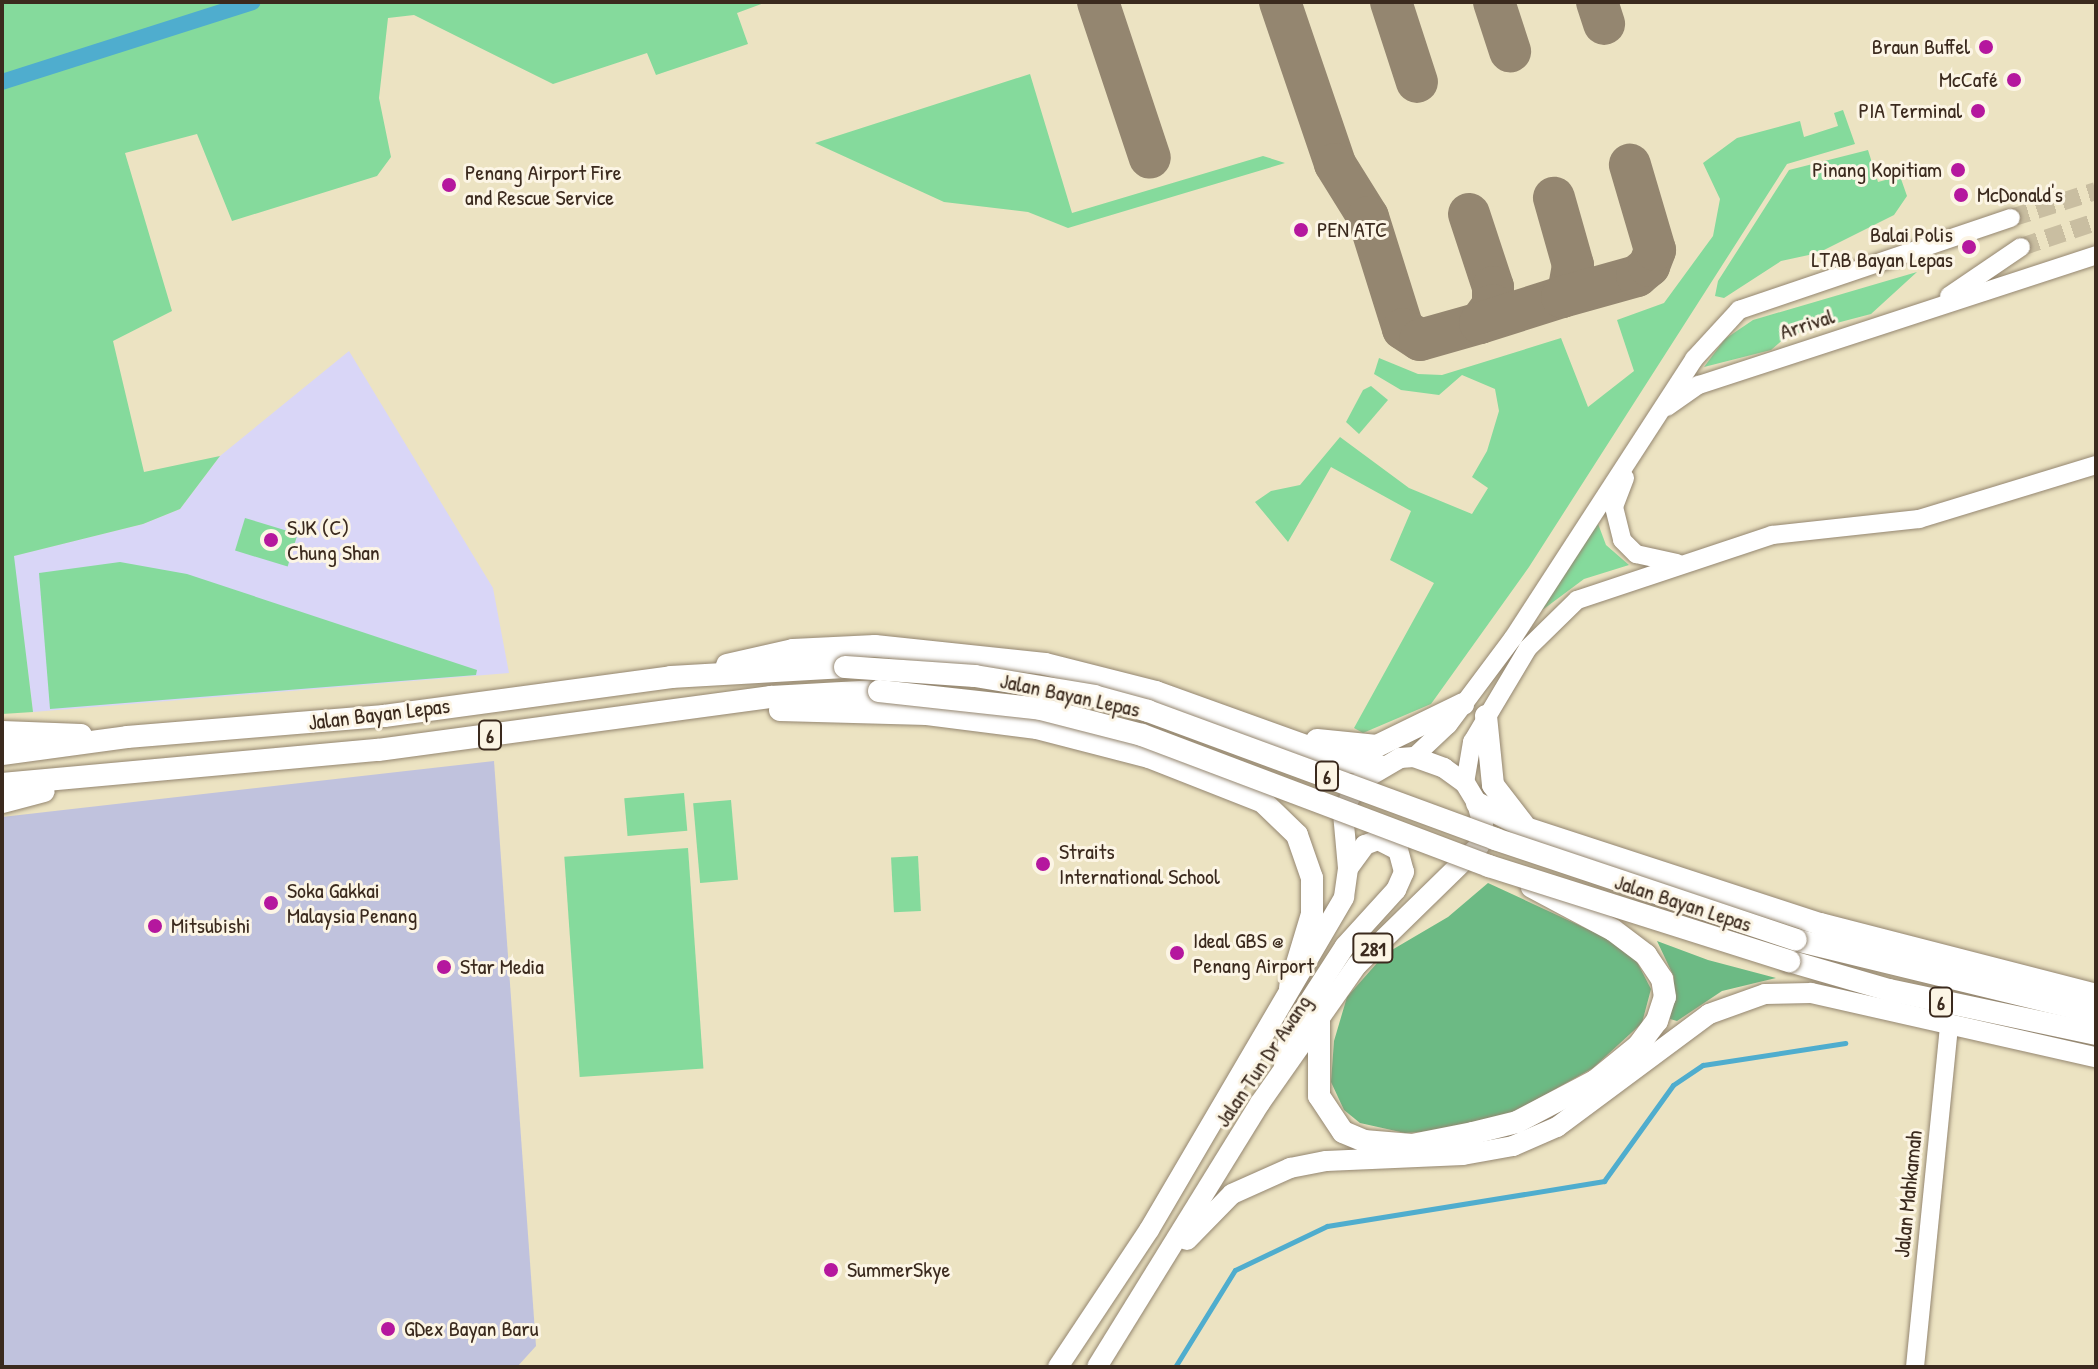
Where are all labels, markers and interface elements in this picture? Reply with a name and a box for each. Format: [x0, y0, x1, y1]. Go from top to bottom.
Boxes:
place label: Braun Buffel [1872, 34, 1970, 60]
marker: Braun Buffel [1977, 38, 1995, 56]
place label: McCafé [1939, 67, 1998, 93]
marker: McCafé [2005, 71, 2023, 89]
place label: PIA Terminal [1859, 98, 1962, 124]
marker: PIA Terminal [1969, 102, 1987, 120]
place label: Pinang Kopitiam [1812, 157, 1942, 183]
place label: Penang Airport Fire and Rescue Service [465, 159, 622, 210]
marker: Pinang Kopitiam [1949, 161, 1967, 179]
marker: Penang Airport Fire and Rescue Service [440, 176, 458, 194]
place label: McDonald's [1977, 182, 2063, 208]
marker: McDonald's [1952, 186, 1970, 204]
place label: PEN ATC [1317, 217, 1387, 243]
marker: PEN ATC [1292, 221, 1310, 239]
place label: Balai Polis LTAB Bayan Lepas [1811, 221, 1953, 272]
marker: Balai Polis LTAB Bayan Lepas [1960, 238, 1978, 256]
street label: Arrival [1776, 303, 1838, 345]
place label: SJK (C) Chung Shan [287, 514, 380, 566]
marker: SJK (C) Chung Shan [262, 531, 280, 549]
street label: Jalan Bayan Lepas [998, 667, 1142, 723]
street label: Jalan Bayan Lepas [307, 692, 451, 736]
road number: 6 [478, 719, 502, 751]
road number: 6 [1315, 760, 1339, 792]
place label: Straits International School [1059, 838, 1220, 890]
marker: Straits International School [1034, 855, 1052, 873]
street label: Jalan Bayan Lepas [1611, 868, 1755, 938]
place label: Soka Gakkai Malaysia Penang [287, 877, 417, 928]
marker: Soka Gakkai Malaysia Penang [262, 894, 280, 912]
place label: Mitsubishi [171, 913, 250, 939]
marker: Mitsubishi [146, 917, 164, 935]
place label: Ideal GBS @ Penang Airport [1193, 927, 1314, 978]
road number: 281 [1351, 932, 1395, 964]
marker: Ideal GBS @ Penang Airport [1168, 944, 1186, 962]
place label: Star Media [460, 954, 544, 980]
marker: Star Media [435, 958, 453, 976]
road number: 6 [1929, 986, 1953, 1018]
street label: Jalan Tun Dr Awang [1209, 990, 1317, 1132]
street label: Jalan Mahkamah [1888, 1129, 1928, 1259]
place label: SummerSkye [847, 1257, 950, 1283]
marker: SummerSkye [822, 1261, 840, 1279]
place label: GDex Bayan Baru [404, 1316, 538, 1342]
marker: GDex Bayan Baru [379, 1320, 397, 1338]

